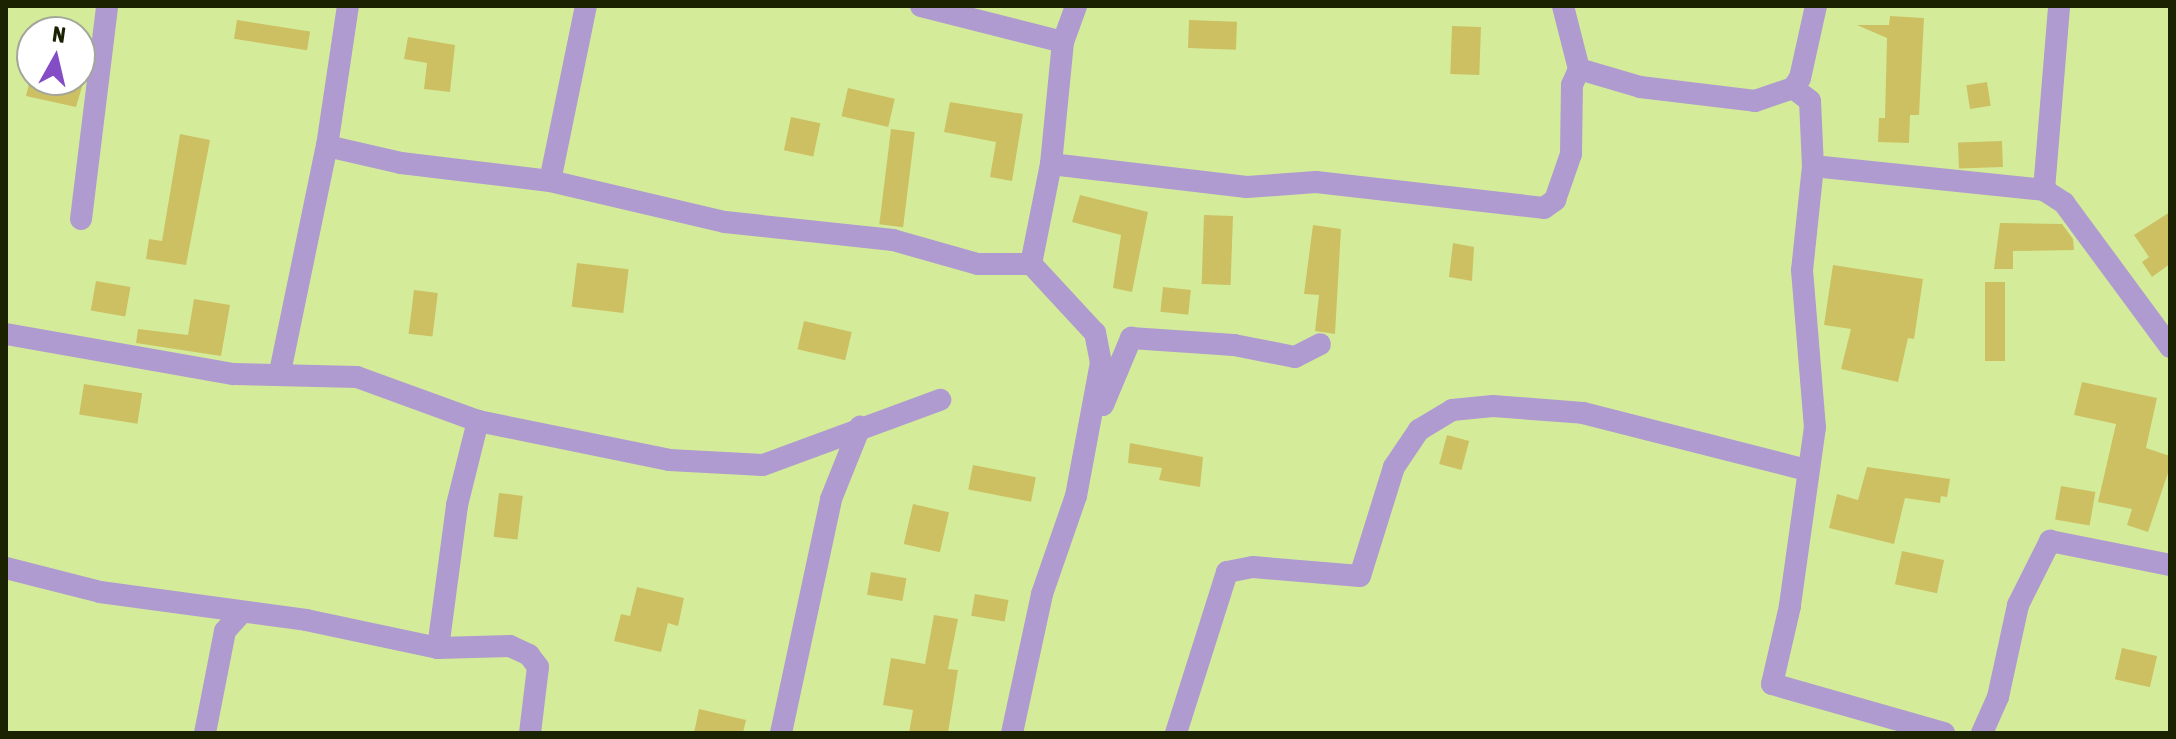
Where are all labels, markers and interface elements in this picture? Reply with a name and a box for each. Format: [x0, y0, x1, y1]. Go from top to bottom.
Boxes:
north arrow [16, 16, 96, 96]
text: N [51, 20, 67, 48]

